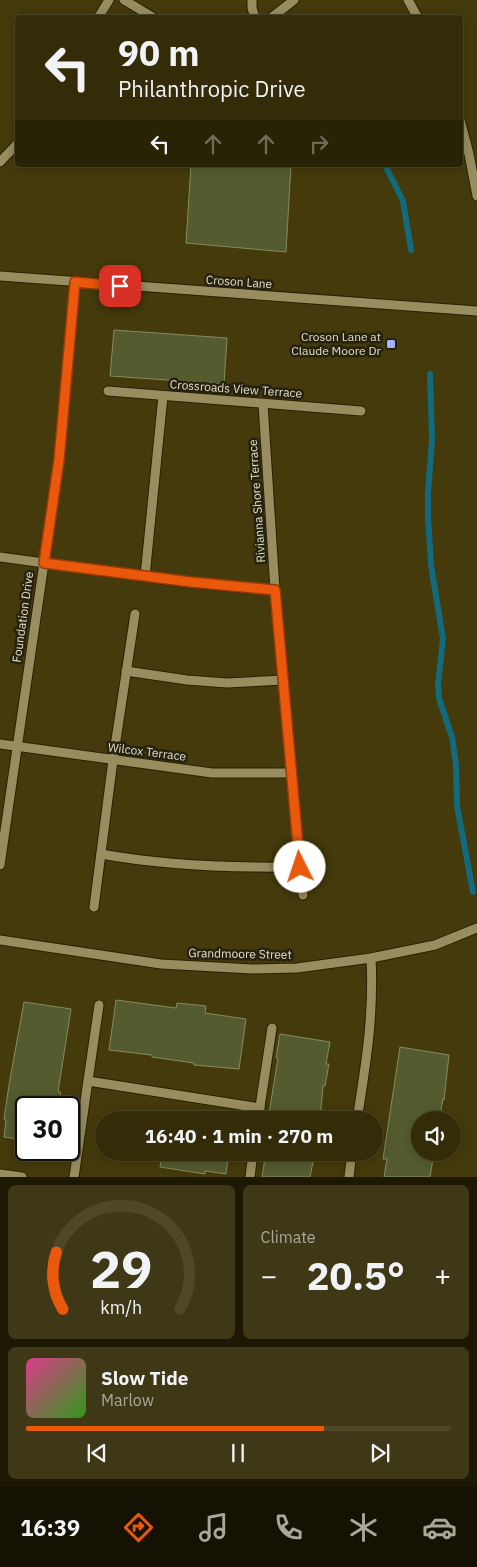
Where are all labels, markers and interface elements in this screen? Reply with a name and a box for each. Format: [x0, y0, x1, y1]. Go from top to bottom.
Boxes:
text: 90 m [118, 30, 200, 76]
icon: left [35, 35, 100, 100]
text: Philanthropic Drive [118, 74, 306, 103]
icon: left [146, 130, 174, 158]
icon: ahead [199, 130, 227, 158]
icon: ahead [252, 130, 280, 158]
icon: right [305, 130, 333, 158]
pin [99, 265, 141, 307]
icon: arrive [106, 272, 134, 300]
street label: Croson Lane [205, 272, 273, 291]
place label: Croson Lane at Claude Moore Dr [291, 329, 382, 358]
marker: Croson Lane at Claude Moore Dr [385, 338, 397, 350]
street label: Crossroads View Terrace [169, 376, 303, 401]
street label: Rivianna Shore Terrace [245, 438, 268, 563]
street label: Foundation Drive [9, 570, 36, 663]
street label: Wilcox Terrace [107, 739, 187, 764]
position arrow [273, 840, 325, 892]
street label: Grandmoore Street [188, 945, 292, 962]
speed limit sign: 30 [15, 1096, 80, 1161]
map controls [411, 1111, 461, 1161]
button: sound [411, 1111, 461, 1161]
text: 16:40 · 1 min · 270 m [145, 1124, 333, 1148]
text: Climate [261, 1227, 316, 1247]
text: 29 [90, 1235, 152, 1302]
text: 20.5° [307, 1251, 405, 1300]
text: − [261, 1257, 277, 1294]
text: + [434, 1257, 451, 1294]
text: km/h [100, 1296, 142, 1319]
text: Slow Tide [101, 1366, 188, 1390]
text: Marlow [101, 1390, 154, 1410]
icon: previous [83, 1439, 111, 1467]
icon: pause [224, 1439, 252, 1467]
icon: next [366, 1439, 394, 1467]
icon: directions [121, 1510, 156, 1545]
icon: music [196, 1510, 231, 1545]
icon: phone [271, 1510, 306, 1545]
icon: climate [346, 1510, 381, 1545]
icon: car [422, 1510, 457, 1545]
text: 16:39 [20, 1513, 80, 1542]

